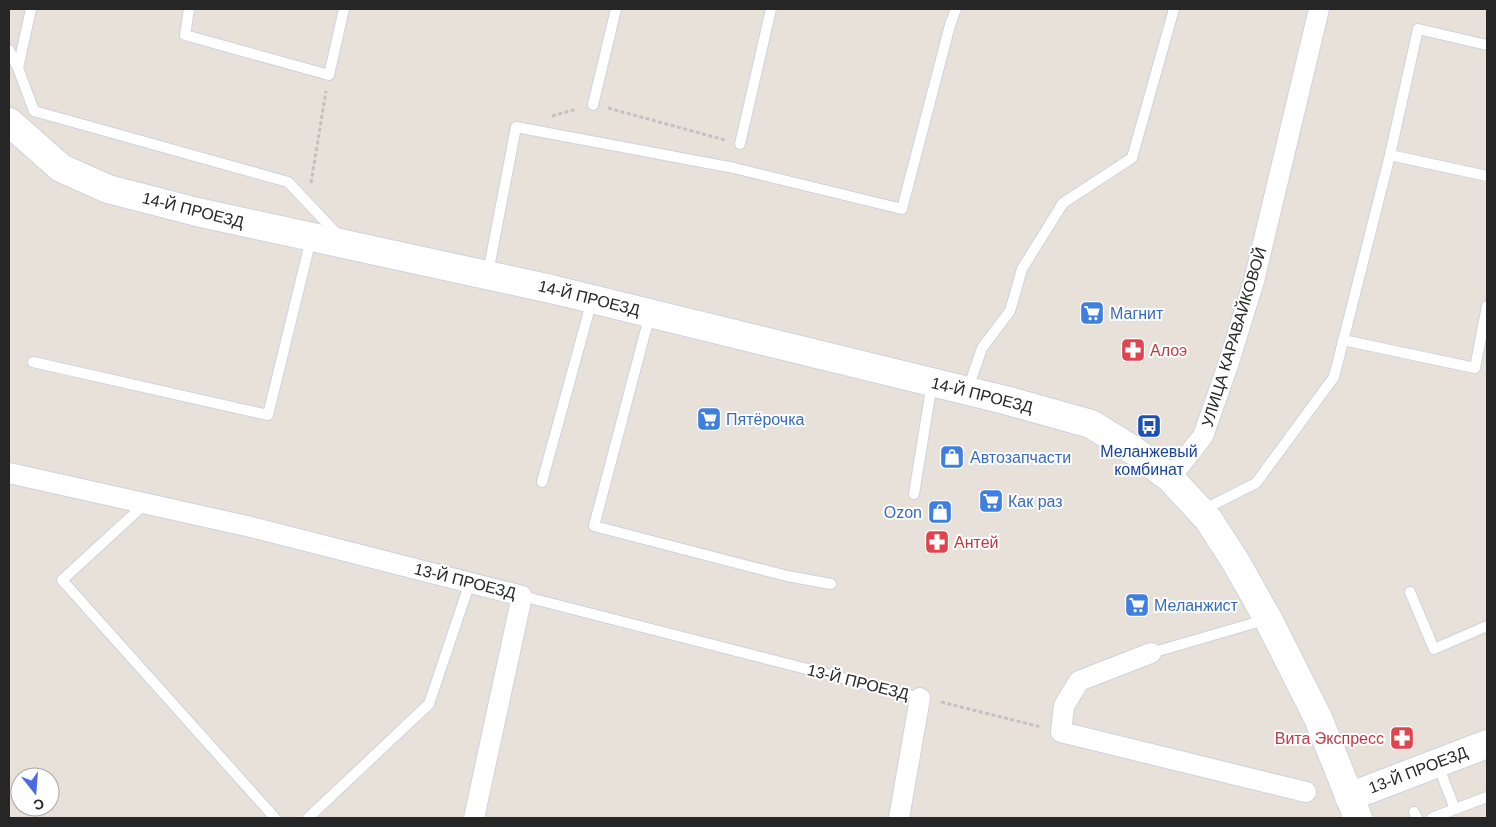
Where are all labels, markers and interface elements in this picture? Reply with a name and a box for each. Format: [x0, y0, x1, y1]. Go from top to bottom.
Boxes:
street label: 14-Й ПРОЕЗД [140, 188, 246, 231]
street label: УЛИЦА КАРАВАЙКОВОЙ [1198, 245, 1269, 429]
street label: 14-Й ПРОЕЗД [536, 276, 642, 319]
supermarket icon: Магнит [1079, 300, 1105, 326]
place label: Магнит [1110, 305, 1164, 322]
pharmacy icon: Алоэ [1120, 337, 1146, 363]
place label: Алоэ [1150, 342, 1187, 359]
street label: 14-Й ПРОЕЗД [929, 373, 1035, 416]
supermarket icon: Пятёрочка [696, 406, 722, 432]
place label: Пятёрочка [726, 411, 805, 428]
bus stop icon: Меланжевый комбинат [1136, 413, 1162, 439]
place label: Меланжевый комбинат [1100, 443, 1198, 478]
shop icon: Автозапчасти [939, 444, 965, 470]
place label: Автозапчасти [970, 449, 1071, 466]
supermarket icon: Как раз [978, 488, 1004, 514]
place label: Как раз [1008, 493, 1063, 510]
shop icon: Ozon [927, 499, 953, 525]
place label: Ozon [884, 504, 922, 521]
pharmacy icon: Антей [924, 529, 950, 555]
place label: Антей [954, 534, 999, 551]
street label: 13-Й ПРОЕЗД [412, 559, 518, 602]
supermarket icon: Меланжист [1124, 592, 1150, 618]
place label: Меланжист [1154, 597, 1239, 614]
street label: 13-Й ПРОЕЗД [805, 660, 911, 703]
pharmacy icon: Вита Экспресс [1389, 725, 1415, 751]
place label: Вита Экспресс [1275, 730, 1384, 747]
street label: 13-Й ПРОЕЗД [1366, 742, 1470, 797]
north arrow [10, 767, 60, 817]
text: С [32, 795, 46, 814]

